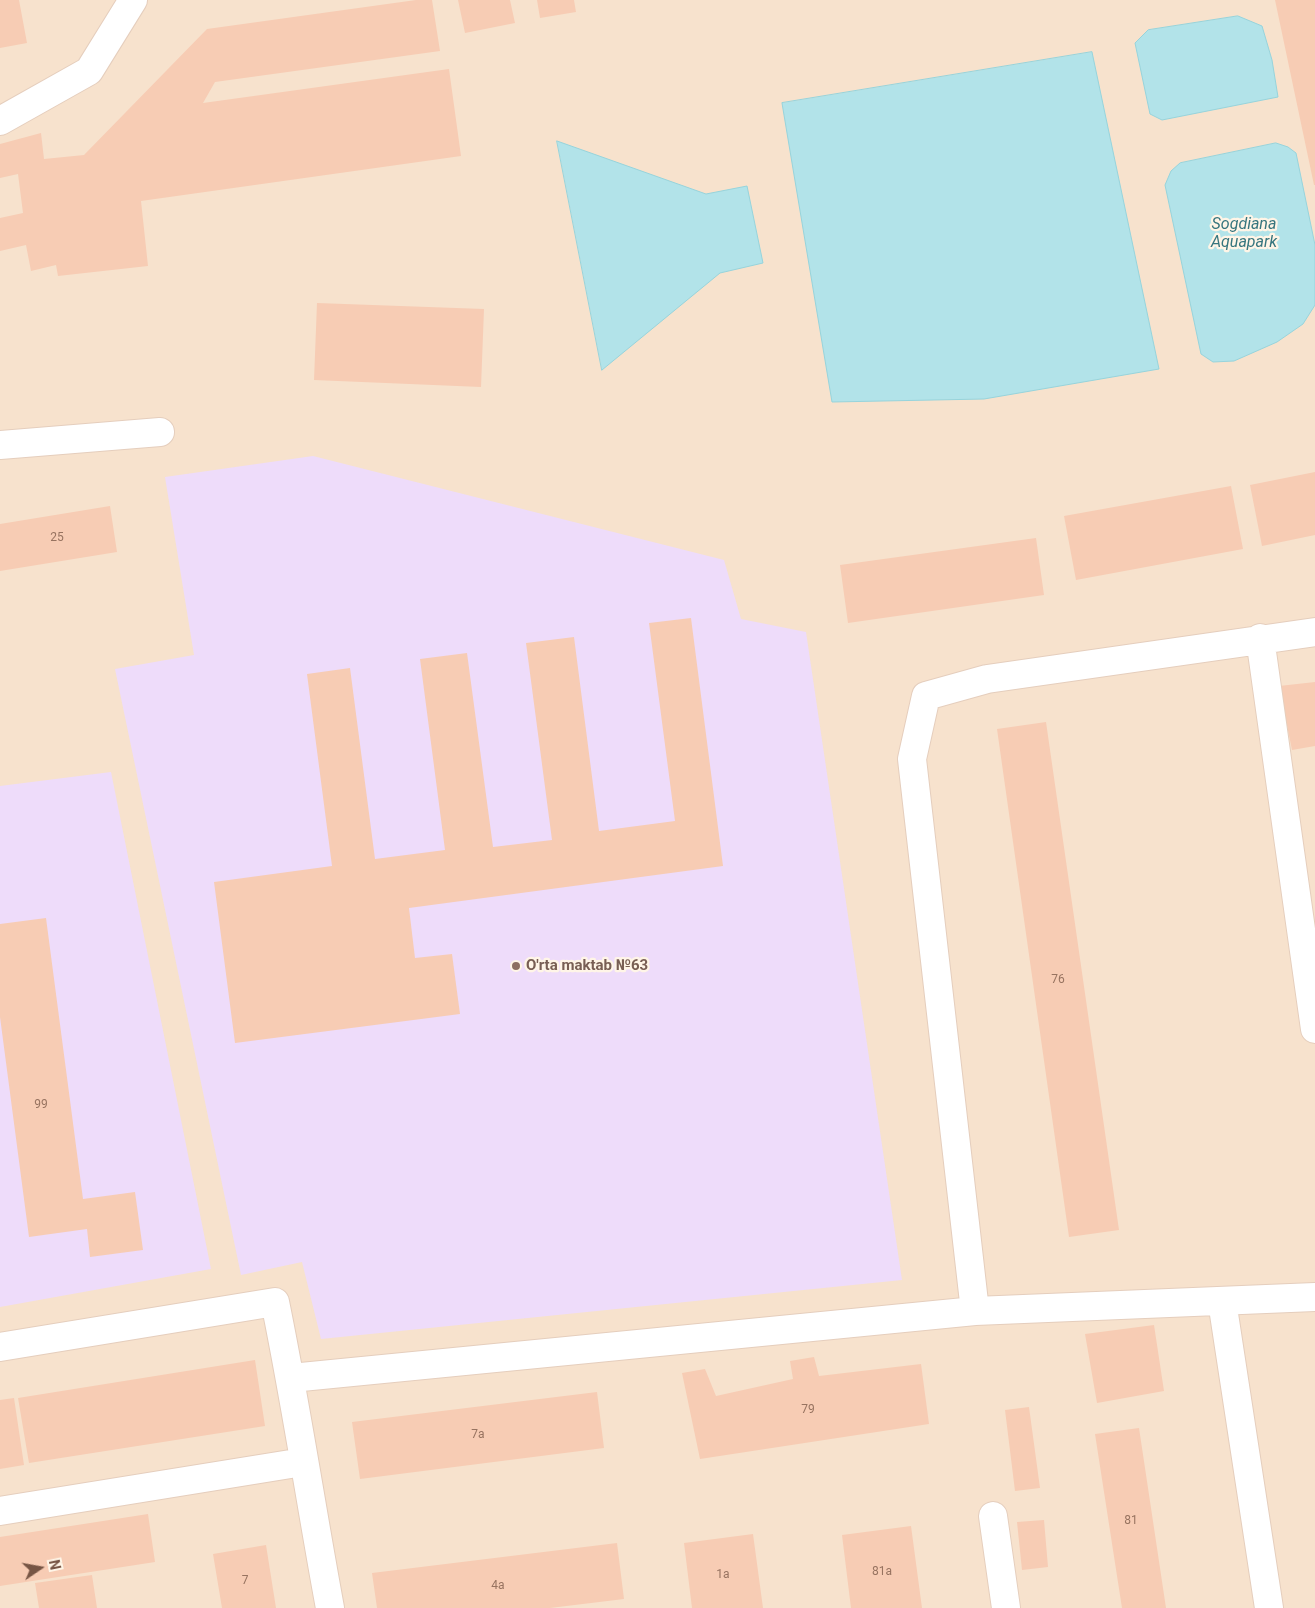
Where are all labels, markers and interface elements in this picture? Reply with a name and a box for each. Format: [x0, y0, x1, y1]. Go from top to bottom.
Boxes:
water label: Sogdiana Aquapark [1211, 215, 1277, 253]
house number: 25 [50, 531, 64, 545]
place label: O'rta maktab №63 [526, 957, 648, 975]
marker: O'rta maktab №63 [510, 960, 522, 972]
house number: 76 [1051, 973, 1065, 987]
house number: 99 [34, 1098, 48, 1112]
house number: 79 [801, 1403, 815, 1417]
house number: 7a [471, 1428, 485, 1442]
house number: 81 [1124, 1514, 1138, 1528]
north arrow [15, 1543, 65, 1593]
text: N [46, 1558, 64, 1571]
house number: 81a [872, 1565, 892, 1579]
house number: 1a [716, 1568, 730, 1582]
house number: 7 [242, 1574, 248, 1588]
house number: 4a [491, 1579, 505, 1593]

